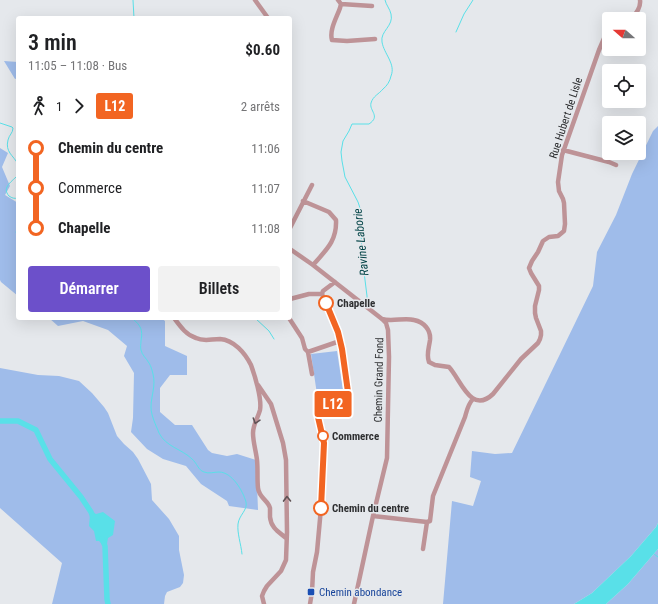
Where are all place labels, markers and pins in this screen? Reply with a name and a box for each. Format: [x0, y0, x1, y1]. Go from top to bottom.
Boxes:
marker: Chapelle [318, 295, 334, 311]
place label: Chapelle [337, 297, 375, 310]
marker: Commerce [317, 430, 329, 442]
place label: Commerce [332, 430, 379, 443]
marker: Chemin du centre [313, 500, 329, 516]
place label: Chemin du centre [332, 502, 409, 515]
place label: Chemin abondance [319, 586, 402, 599]
marker: Chemin abondance [306, 587, 316, 597]

